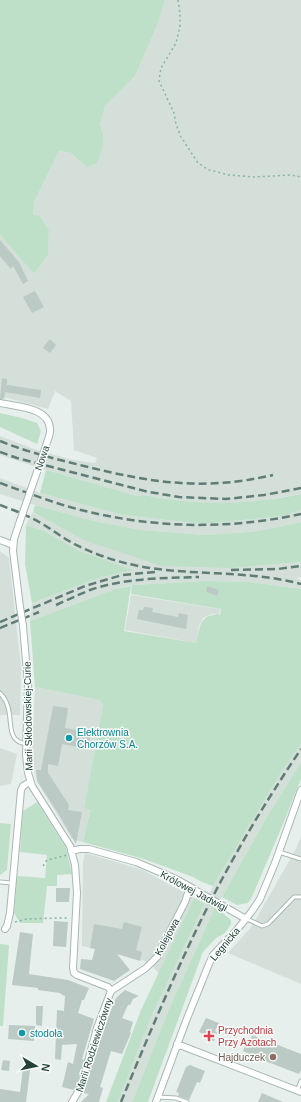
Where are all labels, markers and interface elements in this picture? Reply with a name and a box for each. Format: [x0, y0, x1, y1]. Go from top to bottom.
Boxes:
street label: Nowa [33, 444, 52, 472]
street label: Marii Skłodowskiej-Curie [22, 661, 34, 771]
place label: Elektrownia Chorzów S.A. [77, 727, 138, 750]
marker: Elektrownia Chorzów S.A. [64, 733, 74, 743]
street label: Królowej Jadwigi [159, 869, 229, 913]
street label: Kolejowa [153, 916, 182, 958]
street label: Legnicka [208, 925, 242, 963]
street label: Marii Rodziewiczówny [74, 997, 114, 1093]
place label: Przychodnia Przy Azotach [218, 1025, 276, 1048]
marker: stodoła [17, 1028, 27, 1038]
place label: stodoła [30, 1028, 63, 1039]
marker: Przychodnia Przy Azotach [203, 1030, 215, 1042]
north arrow [16, 1046, 56, 1086]
place label: Hajduczek [218, 1052, 266, 1063]
marker: Hajduczek [268, 1052, 278, 1062]
text: N [39, 1063, 52, 1072]

